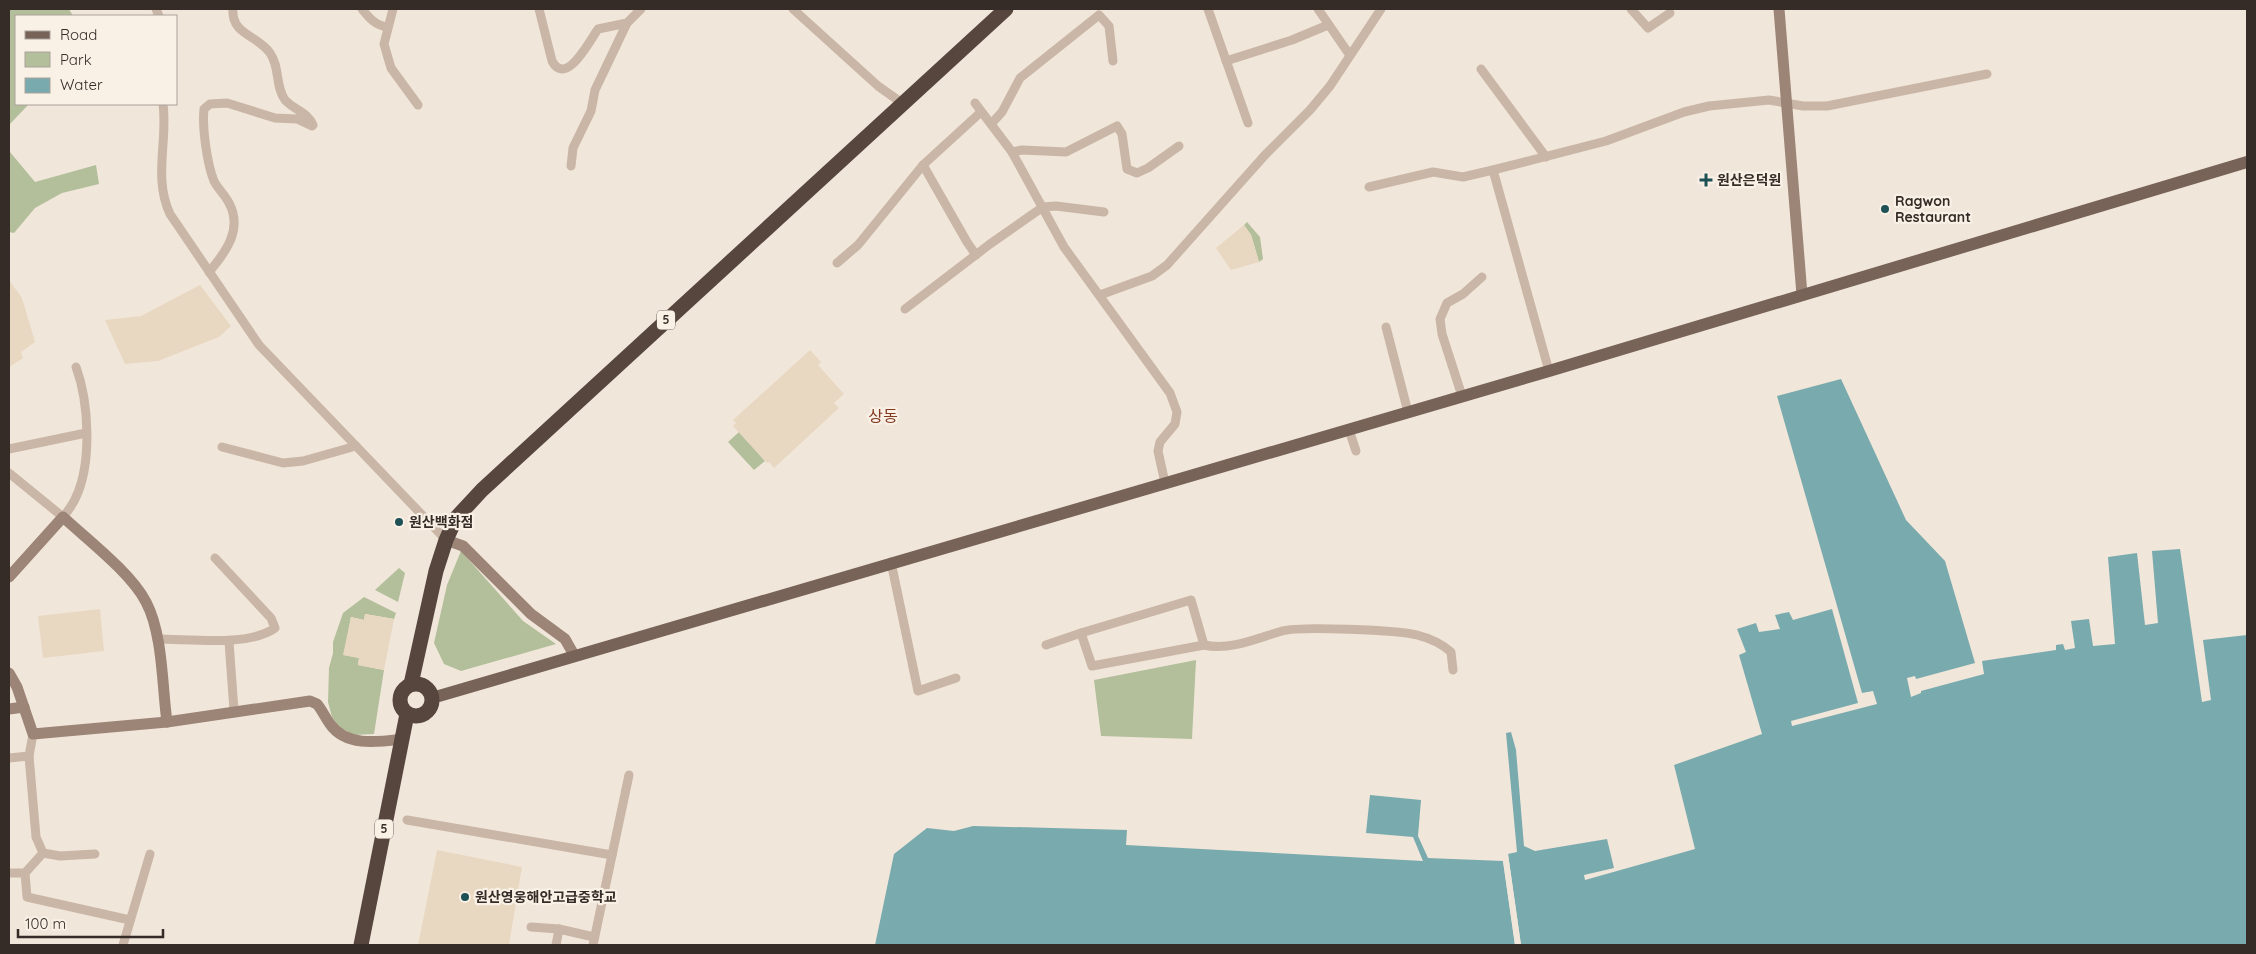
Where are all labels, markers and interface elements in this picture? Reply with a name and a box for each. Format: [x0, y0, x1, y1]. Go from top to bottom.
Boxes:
legend [15, 15, 178, 105]
text: Road [60, 25, 97, 44]
text: Park [60, 50, 92, 69]
text: Water [60, 75, 103, 94]
place label: 원산은덕원 [1717, 171, 1781, 189]
marker: 원산은덕원 [1699, 173, 1713, 187]
place label: Ragwon Restaurant [1895, 192, 1971, 226]
marker: Ragwon Restaurant [1879, 203, 1891, 215]
road number: 5 [657, 310, 675, 330]
district label: 상동 [868, 406, 898, 426]
place label: 원산백화점 [409, 513, 473, 531]
marker: 원산백화점 [393, 516, 405, 528]
road number: 5 [375, 820, 393, 839]
place label: 원산영웅해안고급중학교 [475, 888, 617, 906]
marker: 원산영웅해안고급중학교 [459, 891, 471, 903]
scale bar [18, 906, 162, 938]
text: 100 m [25, 914, 66, 933]

